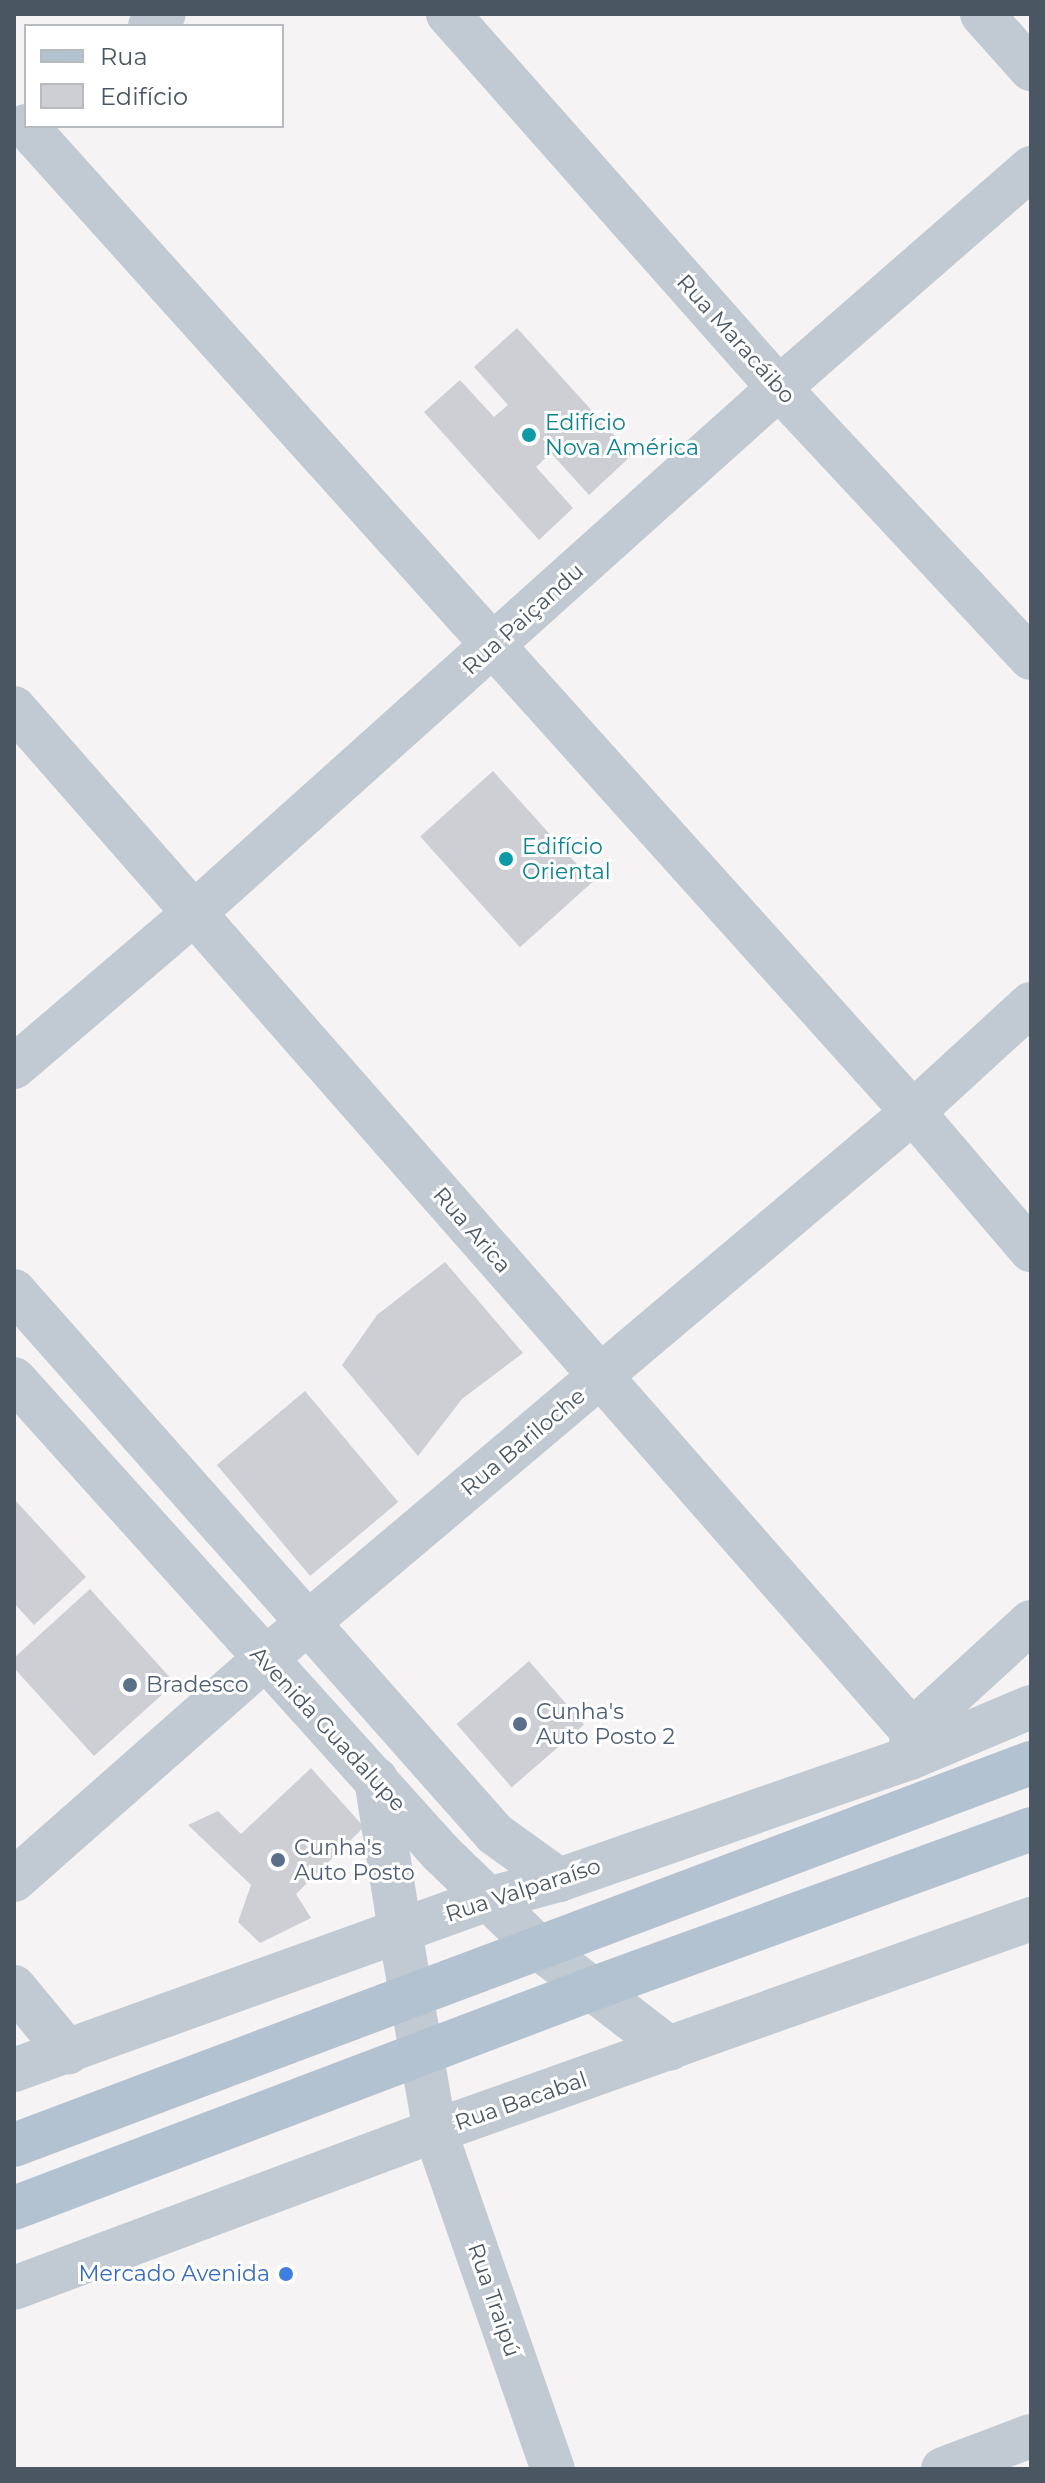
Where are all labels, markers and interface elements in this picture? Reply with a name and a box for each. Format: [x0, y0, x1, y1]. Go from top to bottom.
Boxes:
legend [24, 24, 284, 128]
text: Rua [100, 42, 148, 71]
text: Edifício [100, 82, 188, 111]
street label: Rua Maracáibo [671, 269, 801, 409]
place label: Edifício Nova América [545, 409, 699, 460]
marker: Edifício Nova América [520, 426, 538, 444]
street label: Rua Paiçandu [457, 558, 589, 680]
place label: Edifício Oriental [522, 833, 611, 884]
marker: Edifício Oriental [497, 850, 515, 868]
street label: Rua Arica [428, 1182, 516, 1278]
street label: Rua Bariloche [456, 1383, 590, 1501]
street label: Avenida Guadalupe [245, 1641, 411, 1817]
place label: Bradesco [146, 1672, 248, 1698]
marker: Bradesco [121, 1676, 139, 1694]
place label: Cunha's Auto Posto 2 [536, 1698, 675, 1750]
marker: Cunha's Auto Posto 2 [511, 1715, 529, 1733]
place label: Cunha's Auto Posto [294, 1834, 415, 1886]
marker: Cunha's Auto Posto [269, 1851, 287, 1869]
street label: Rua Valparaíso [442, 1852, 604, 1928]
street label: Rua Bacabal [451, 2066, 591, 2136]
street label: Rua Traipú [462, 2240, 526, 2360]
place label: Mercado Avenida [79, 2261, 270, 2287]
marker: Mercado Avenida [277, 2265, 295, 2283]

